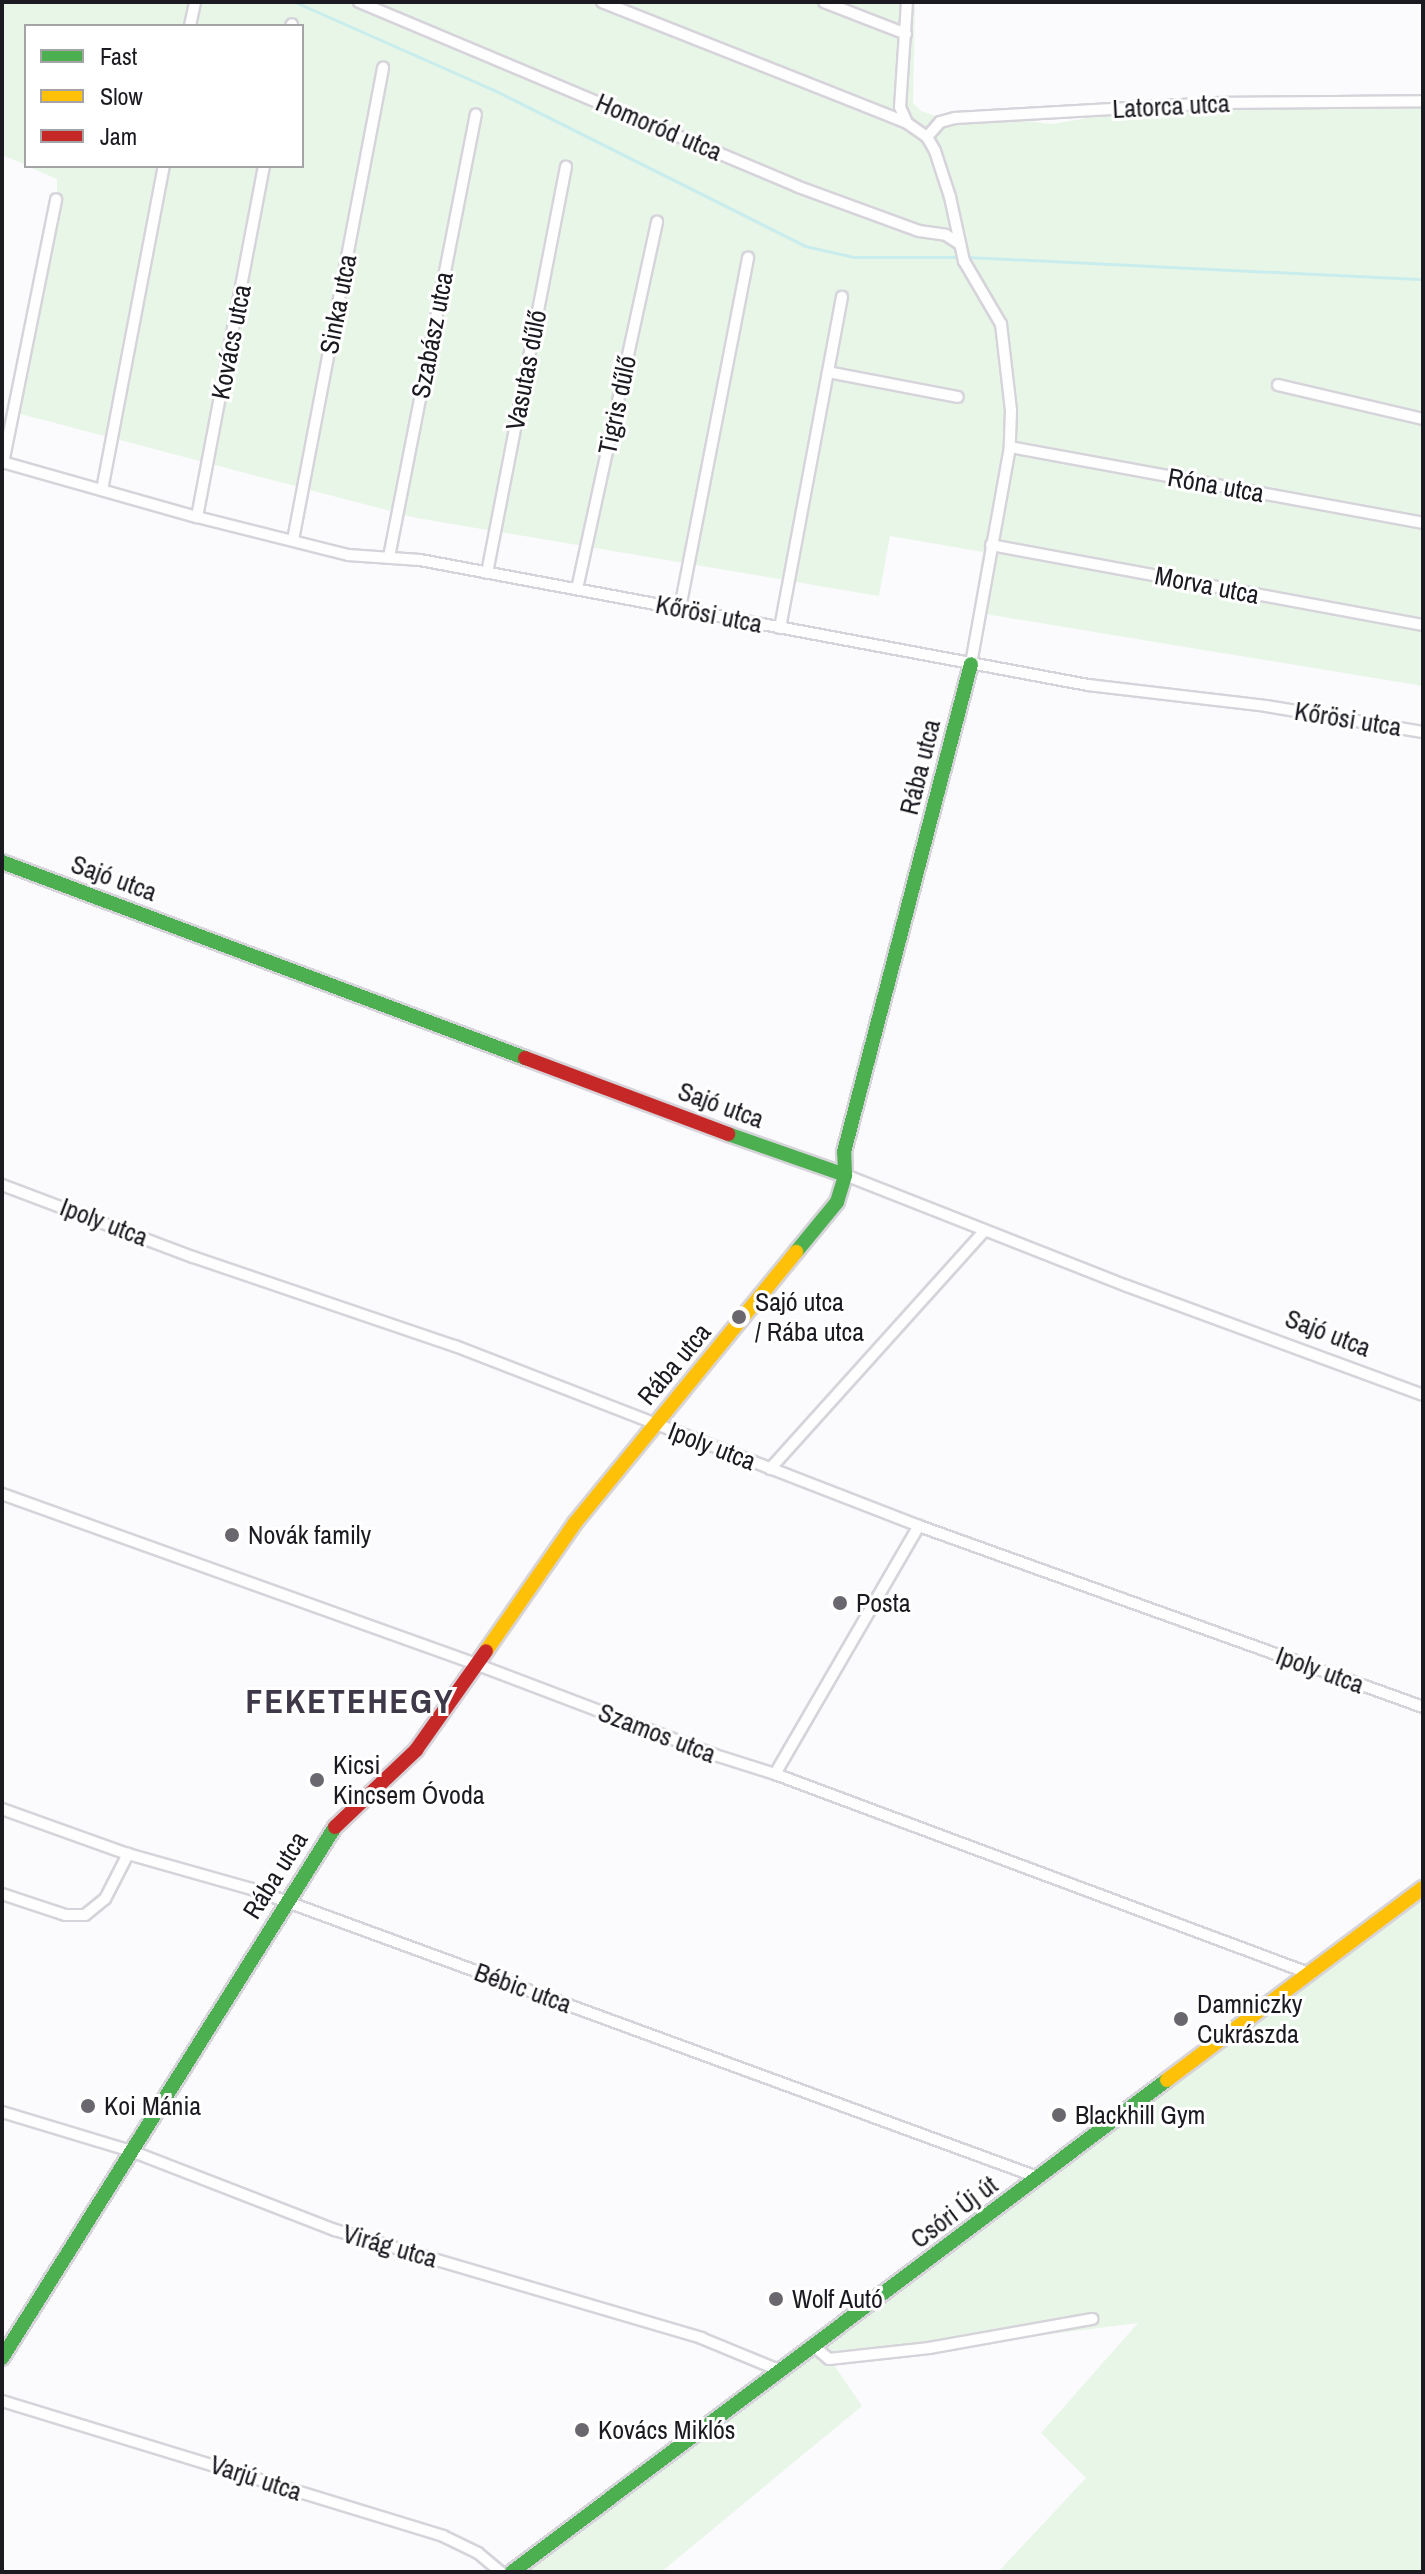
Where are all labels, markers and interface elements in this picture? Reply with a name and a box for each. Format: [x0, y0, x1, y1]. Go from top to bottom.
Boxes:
legend [24, 24, 304, 168]
text: Fast [100, 40, 137, 72]
text: Slow [100, 80, 143, 112]
street label: Homoród utca [591, 86, 727, 168]
street label: Latorca utca [1112, 87, 1230, 125]
text: Jam [100, 120, 137, 152]
street label: Sinka utca [313, 252, 363, 356]
street label: Szabász utca [404, 269, 460, 401]
street label: Kovács utca [205, 282, 257, 402]
street label: Vasutas dűlő [499, 307, 553, 433]
street label: Tigris dűlő [591, 353, 643, 457]
street label: Róna utca [1165, 461, 1267, 509]
street label: Morva utca [1152, 560, 1262, 610]
street label: Kőrösi utca [653, 588, 765, 640]
street label: Kőrösi utca [1292, 695, 1404, 743]
street label: Rába utca [893, 716, 947, 818]
street label: Sajó utca [67, 848, 161, 908]
street label: Sajó utca [674, 1075, 768, 1135]
street label: Ipoly utca [56, 1191, 152, 1253]
place label: Sajó utca / Rába utca [755, 1286, 864, 1348]
street label: Sajó utca [1281, 1303, 1375, 1363]
marker: Sajó utca / Rába utca [730, 1308, 748, 1326]
street label: Rába utca [631, 1317, 717, 1411]
street label: Ipoly utca [664, 1415, 760, 1477]
place label: Novák family [248, 1519, 371, 1551]
marker: Novák family [223, 1526, 241, 1544]
place label: Posta [856, 1587, 911, 1619]
marker: Posta [831, 1594, 849, 1612]
street label: Ipoly utca [1272, 1640, 1368, 1700]
district label: FEKETEHEGY [245, 1682, 455, 1722]
street label: Szamos utca [594, 1696, 720, 1770]
place label: Kicsi Kincsem Óvoda [333, 1749, 485, 1810]
marker: Kicsi Kincsem Óvoda [308, 1771, 326, 1789]
street label: Rába utca [236, 1826, 314, 1924]
street label: Bébic utca [470, 1956, 576, 2020]
place label: Damniczky Cukrászda [1197, 1988, 1302, 2050]
marker: Damniczky Cukrászda [1172, 2010, 1190, 2028]
place label: Koi Mánia [104, 2090, 201, 2122]
marker: Koi Mánia [79, 2097, 97, 2115]
place label: Blackhill Gym [1075, 2099, 1205, 2131]
marker: Blackhill Gym [1050, 2106, 1068, 2124]
street label: Csóri Új út [904, 2169, 1004, 2255]
street label: Virág utca [339, 2218, 441, 2274]
place label: Wolf Autó [792, 2283, 884, 2315]
marker: Wolf Autó [767, 2290, 785, 2308]
place label: Kovács Miklós [598, 2414, 735, 2446]
marker: Kovács Miklós [573, 2421, 591, 2439]
street label: Varjú utca [206, 2449, 306, 2507]

